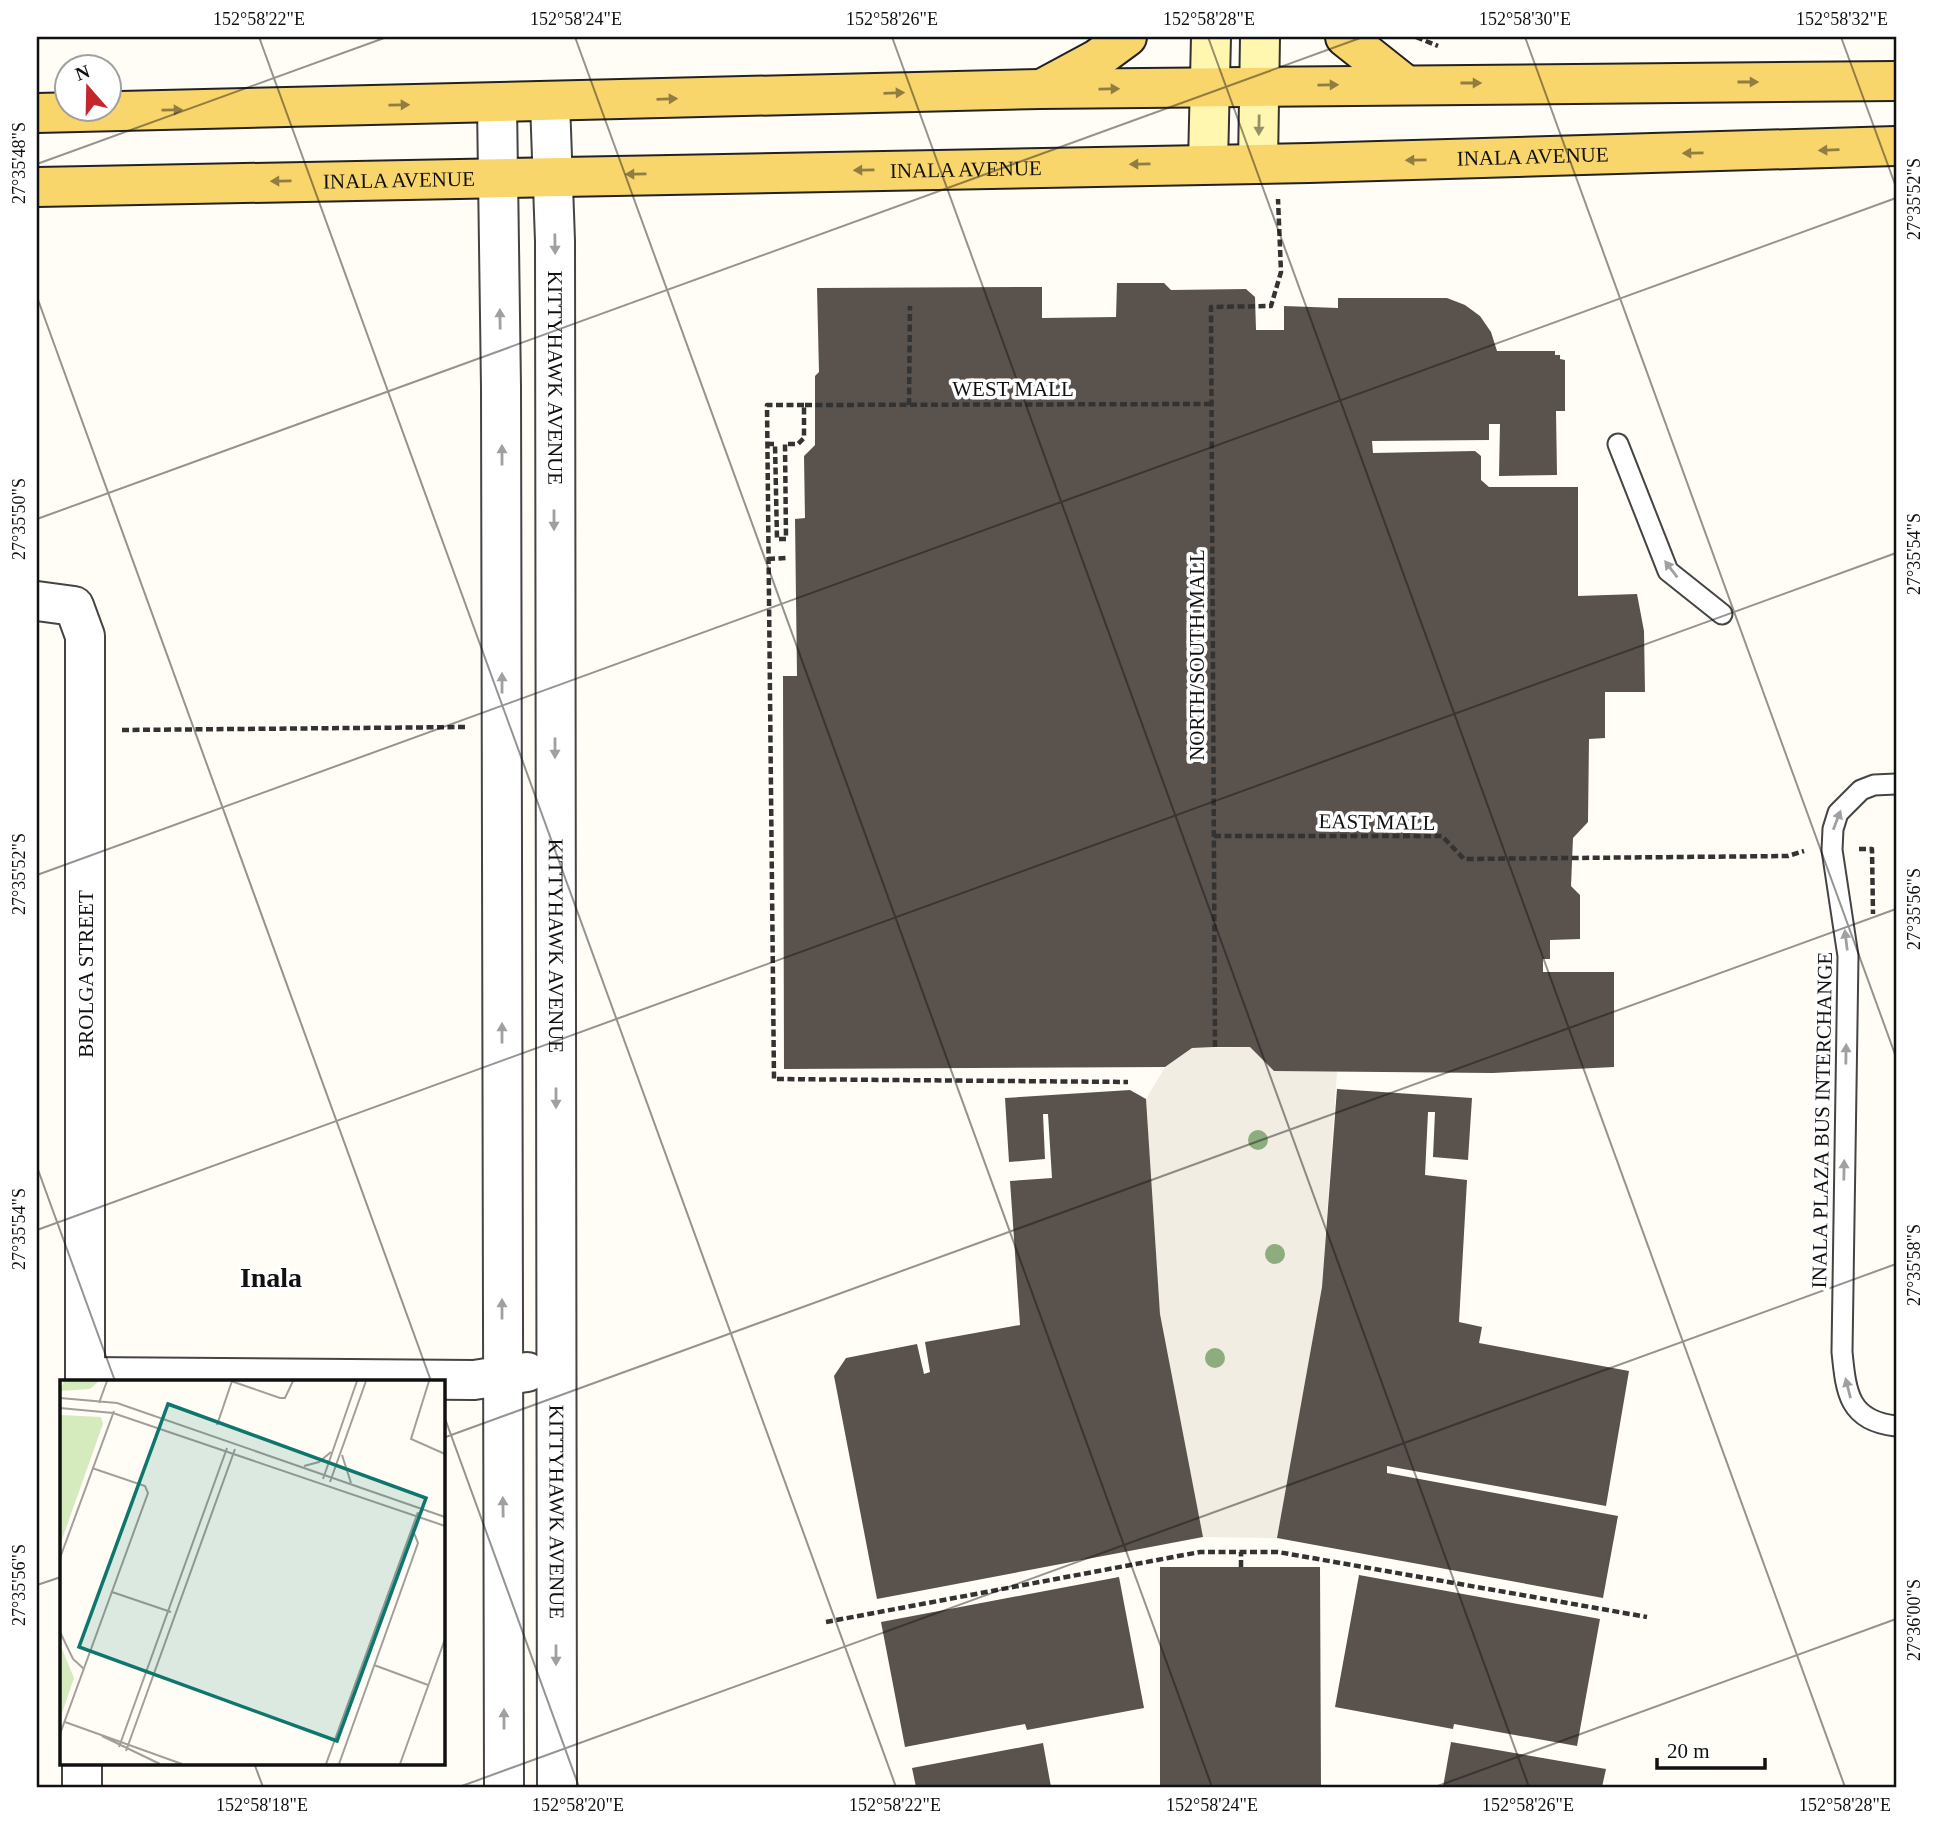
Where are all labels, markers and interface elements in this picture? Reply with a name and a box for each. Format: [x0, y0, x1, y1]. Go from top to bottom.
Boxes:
text: 152°58'22"E [213, 9, 305, 29]
text: 152°58'24"E [530, 9, 622, 29]
text: 152°58'26"E [846, 9, 938, 29]
text: 152°58'28"E [1163, 9, 1255, 29]
text: 152°58'30"E [1479, 9, 1571, 29]
text: 152°58'32"E [1796, 9, 1888, 29]
north arrow [52, 52, 122, 122]
text: N [72, 60, 93, 85]
one-way arrow [1737, 76, 1759, 88]
one-way arrow [1460, 77, 1482, 89]
one-way arrow [1317, 79, 1339, 91]
one-way arrow [1098, 83, 1120, 95]
one-way arrow [884, 88, 906, 99]
one-way arrow [656, 94, 678, 105]
one-way arrow [389, 100, 411, 111]
one-way arrow [161, 105, 183, 116]
one-way arrow [1253, 114, 1265, 136]
text: 27°35'48"S [9, 122, 29, 204]
street label: INALA AVENUE [1456, 142, 1609, 171]
one-way arrow [1817, 144, 1839, 155]
one-way arrow [1681, 147, 1703, 159]
one-way arrow [1405, 154, 1427, 166]
street label: INALA AVENUE [890, 156, 1042, 183]
text: 27°35'52"S [1904, 158, 1924, 240]
one-way arrow [1129, 159, 1151, 170]
one-way arrow [852, 164, 874, 175]
street label: INALA AVENUE [323, 167, 475, 194]
one-way arrow [625, 168, 647, 180]
one-way arrow [270, 176, 292, 187]
one-way arrow [549, 233, 561, 255]
street label: KITTYHAWK AVENUE [543, 271, 567, 485]
one-way arrow [494, 308, 506, 330]
street label: WEST MALL [952, 377, 1074, 401]
one-way arrow [496, 444, 508, 466]
text: 27°35'50"S [9, 478, 29, 560]
one-way arrow [548, 509, 560, 531]
text: 27°35'54"S [1904, 513, 1924, 595]
street label: NORTH/SOUTH MALL [1185, 549, 1209, 761]
one-way arrow [1664, 561, 1679, 579]
one-way arrow [496, 671, 508, 693]
one-way arrow [549, 737, 561, 759]
street label: EAST MALL [1318, 809, 1436, 835]
one-way arrow [1832, 810, 1843, 831]
text: 27°35'52"S [9, 833, 29, 915]
street label: KITTYHAWK AVENUE [544, 839, 568, 1053]
text: 27°35'56"S [1904, 868, 1924, 950]
street label: BROLGA STREET [74, 890, 98, 1058]
one-way arrow [1841, 929, 1852, 951]
street label: INALA PLAZA BUS INTERCHANGE [1807, 952, 1837, 1288]
one-way arrow [496, 1021, 508, 1043]
one-way arrow [1841, 1043, 1852, 1065]
one-way arrow [550, 1087, 562, 1109]
one-way arrow [1838, 1159, 1850, 1181]
text: 27°35'54"S [9, 1188, 29, 1270]
text: 27°35'58"S [1904, 1224, 1924, 1306]
district label: Inala [240, 1262, 302, 1293]
one-way arrow [496, 1298, 508, 1320]
one-way arrow [1842, 1377, 1853, 1399]
inset map [60, 1380, 444, 1764]
street label: KITTYHAWK AVENUE [545, 1405, 569, 1619]
one-way arrow [497, 1495, 509, 1517]
text: 27°35'56"S [9, 1544, 29, 1626]
text: 27°36'00"S [1904, 1579, 1924, 1661]
one-way arrow [550, 1645, 562, 1667]
one-way arrow [498, 1708, 510, 1730]
scale bar [1657, 1726, 1765, 1770]
text: 20 m [1667, 1739, 1710, 1763]
text: 152°58'18"E [216, 1795, 308, 1815]
text: 152°58'20"E [532, 1795, 624, 1815]
text: 152°58'22"E [849, 1795, 941, 1815]
text: 152°58'24"E [1166, 1795, 1258, 1815]
text: 152°58'26"E [1482, 1795, 1574, 1815]
text: 152°58'28"E [1799, 1795, 1891, 1815]

